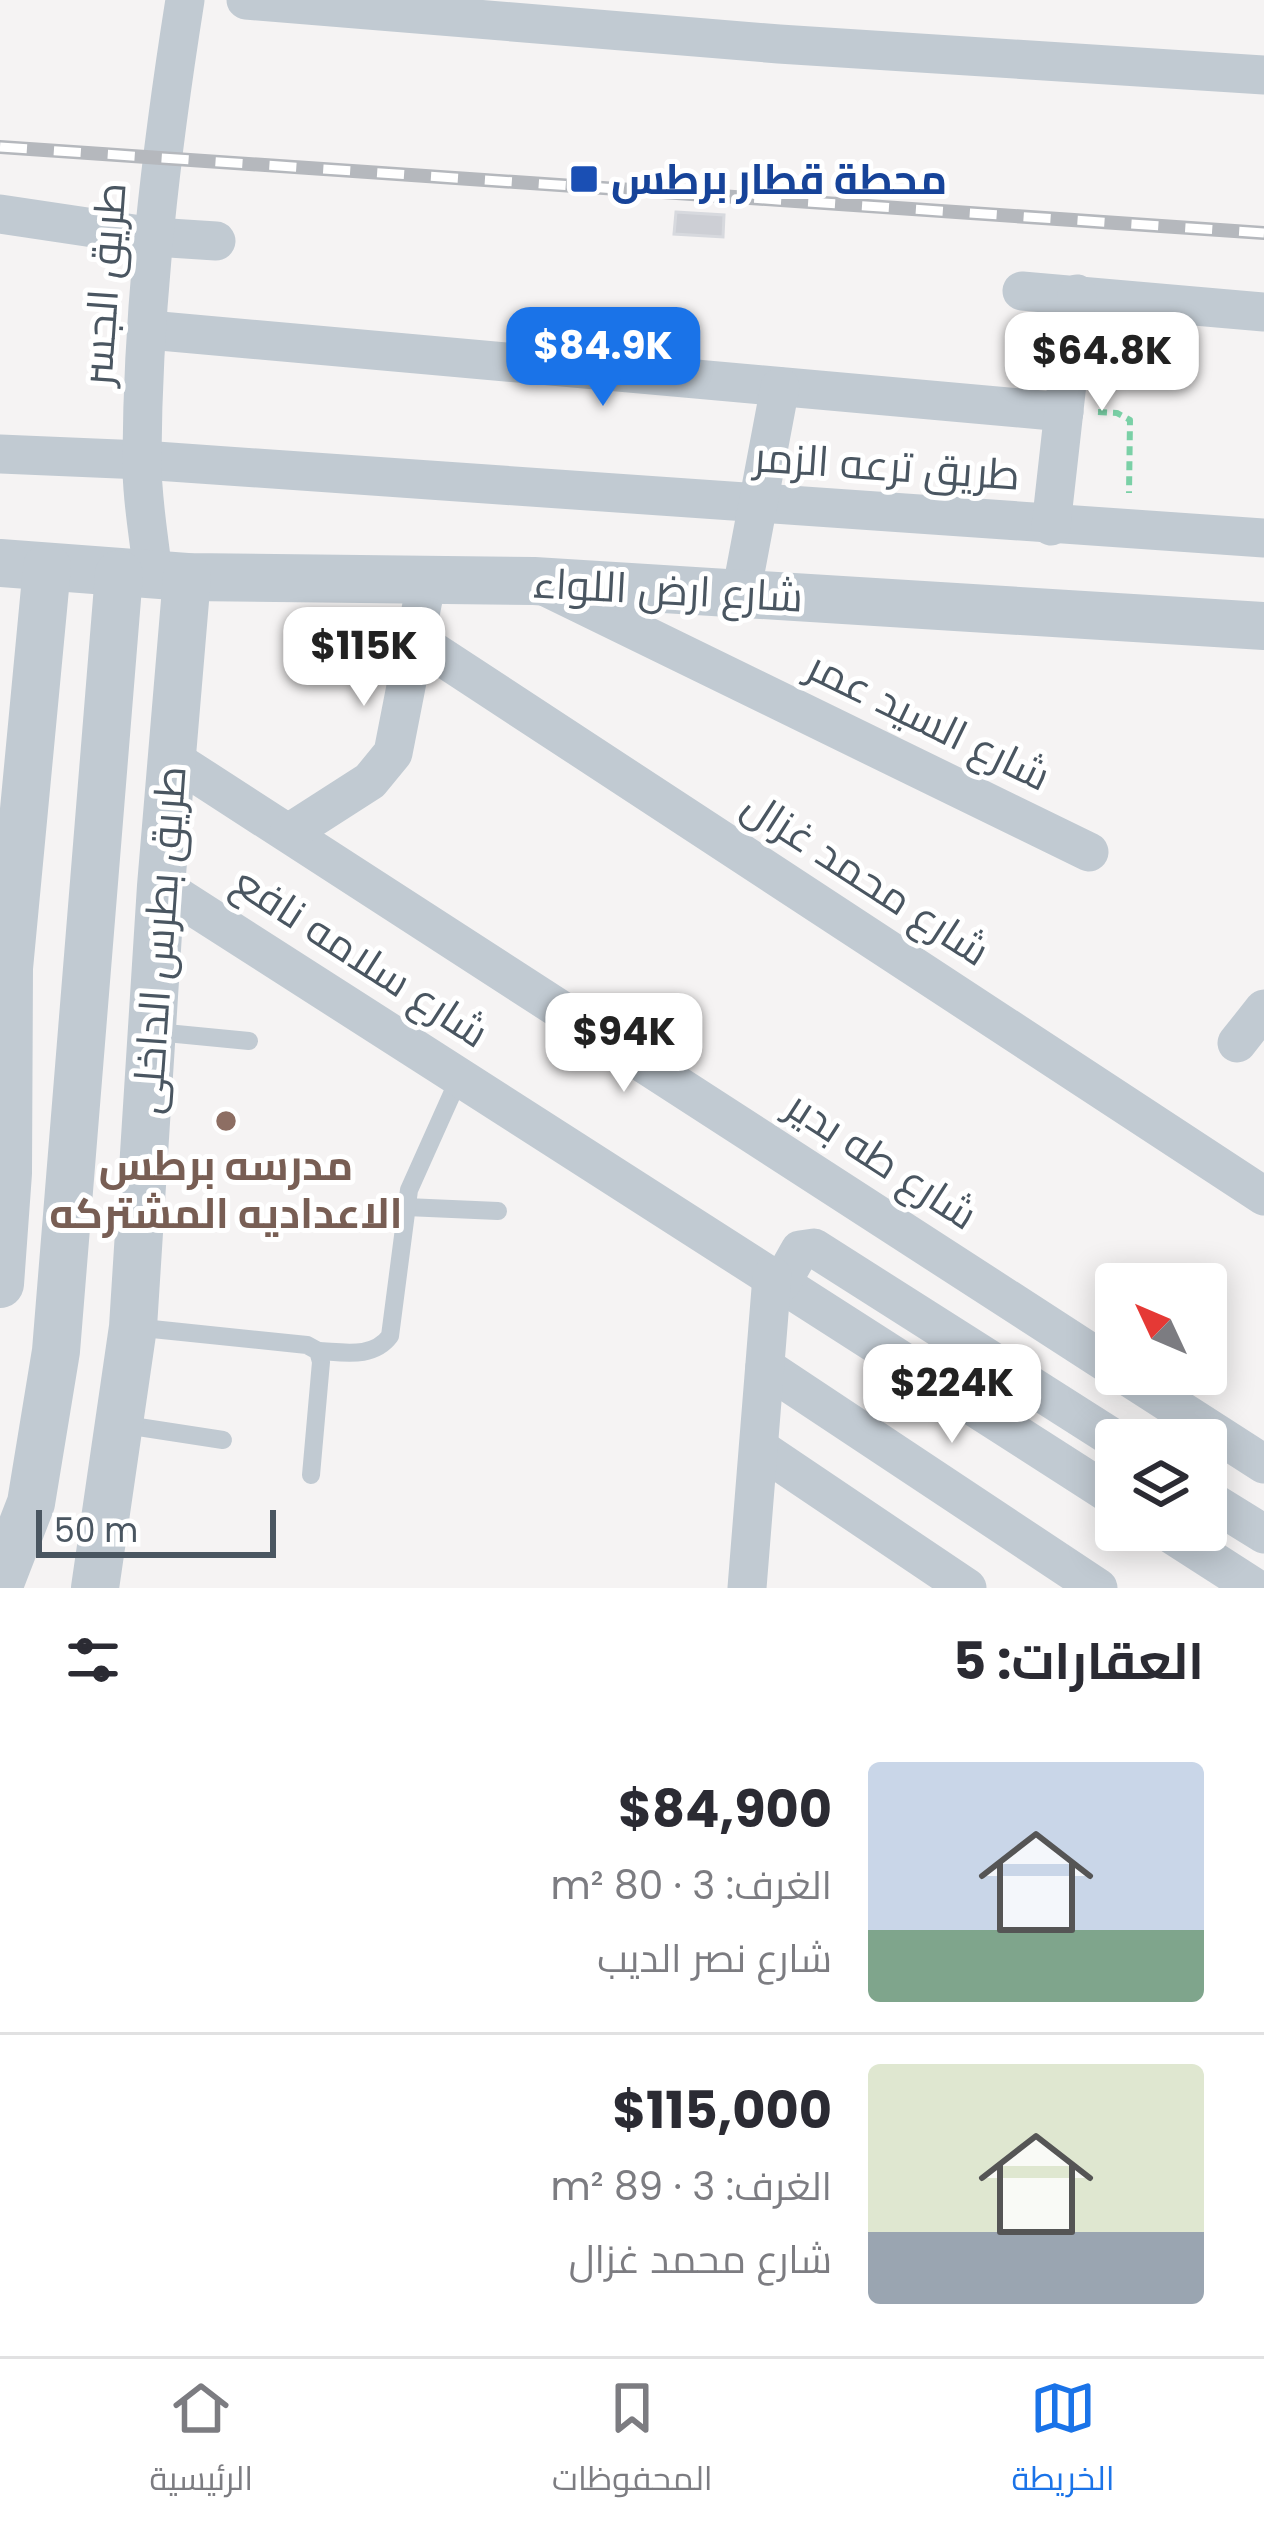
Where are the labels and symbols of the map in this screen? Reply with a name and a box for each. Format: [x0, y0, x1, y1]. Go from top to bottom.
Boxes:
place label: محطة قطار برطس [611, 150, 947, 209]
marker: محطة قطار برطس [568, 163, 600, 195]
street label: طريق الجسر [67, 181, 141, 389]
pin: $84.9K [505, 307, 701, 409]
pin: $64.8K [1004, 312, 1200, 414]
street label: طريق ترعه الزمر [750, 427, 1022, 505]
street label: شارع ارض اللواء [531, 553, 805, 627]
pin: $115K [280, 607, 448, 709]
street label: شارع السيد عمر [796, 636, 1060, 805]
street label: طريق بطرس الداخلى [117, 764, 201, 1116]
street label: شارع محمد غزال [731, 776, 1001, 980]
street label: شارع سلامه نافع [222, 852, 500, 1062]
pin: $94K [553, 993, 695, 1095]
street label: شارع طه بدير [773, 1075, 989, 1244]
marker: مدرسه برطس الاعداديه المشتركه [213, 1108, 239, 1134]
place label: مدرسه برطس الاعداديه المشتركه [49, 1136, 403, 1243]
north arrow [1095, 1263, 1227, 1395]
pin: $224K [868, 1344, 1036, 1446]
scale bar [36, 1504, 276, 1557]

